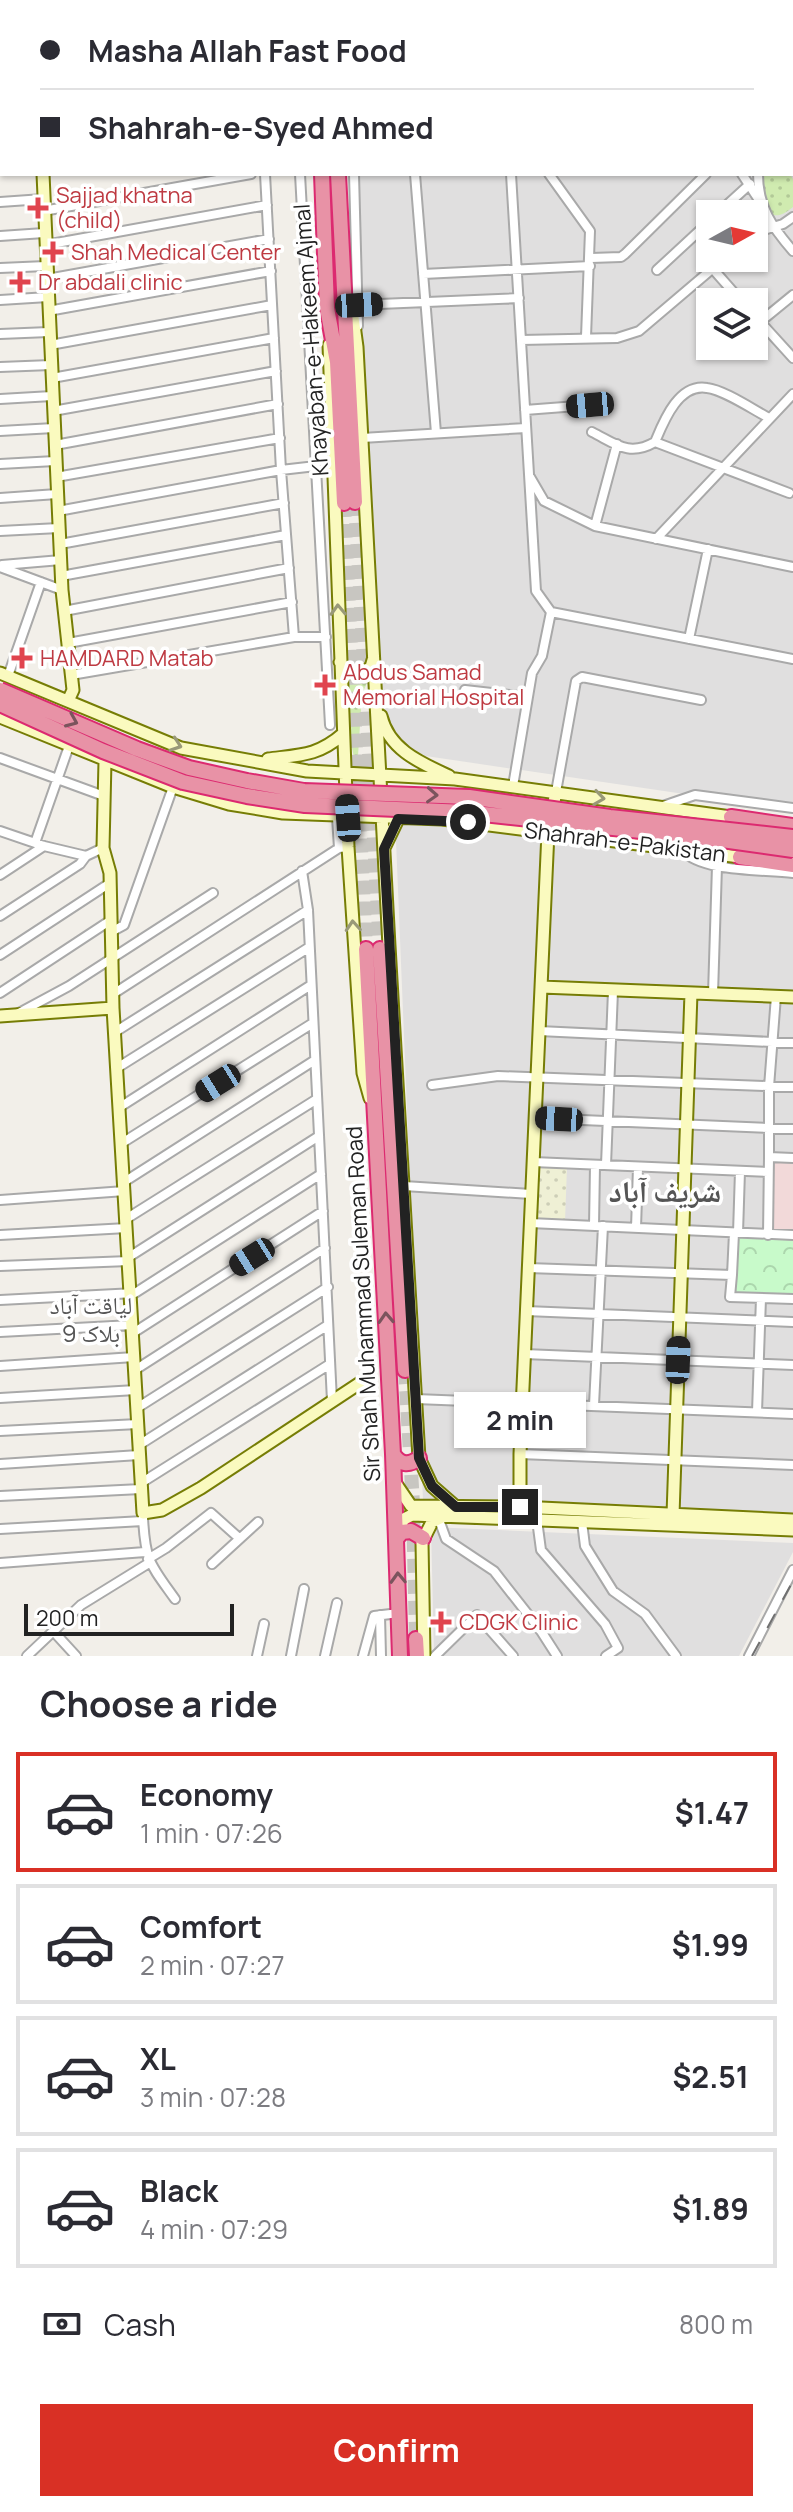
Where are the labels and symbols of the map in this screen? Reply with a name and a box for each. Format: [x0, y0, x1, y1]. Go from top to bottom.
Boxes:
place label: Sajjad khatna (child) [56, 180, 193, 235]
marker: Sajjad khatna (child) [27, 197, 49, 219]
north arrow [696, 200, 768, 272]
street label: Khayaban-e-Hakeem Ajmal [287, 203, 335, 477]
place label: Shah Medical Center [71, 237, 281, 267]
marker: Shah Medical Center [42, 241, 64, 263]
place label: Dr abdali clinic [38, 267, 183, 297]
marker: Dr abdali clinic [9, 271, 31, 293]
car [334, 292, 384, 318]
car [565, 391, 615, 419]
one-way arrow [329, 603, 346, 616]
place label: HAMDARD Matab [40, 643, 214, 673]
marker: HAMDARD Matab [11, 647, 33, 669]
place label: Abdus Samad Memorial Hospital [343, 657, 524, 712]
marker: Abdus Samad Memorial Hospital [314, 674, 336, 696]
one-way arrow [64, 711, 78, 727]
one-way arrow [168, 736, 182, 752]
one-way arrow [426, 787, 439, 804]
one-way arrow [593, 789, 606, 806]
car [334, 793, 362, 843]
route start [450, 804, 486, 840]
street label: Shahrah-e-Pakistan [523, 815, 727, 869]
one-way arrow [345, 919, 362, 932]
car [191, 1060, 245, 1106]
car [534, 1106, 584, 1132]
street label: Sir Shah Muhammad Suleman Road [339, 1125, 387, 1483]
district label: شريف آباد [609, 1170, 721, 1211]
car [225, 1234, 279, 1280]
district label: لیاقت آباد بلاک 9 [50, 1288, 132, 1349]
one-way arrow [377, 1311, 394, 1324]
car [665, 1336, 691, 1384]
callout: 2 min [454, 1391, 586, 1447]
route end [502, 1489, 538, 1525]
one-way arrow [389, 1571, 406, 1584]
scale bar [24, 1600, 234, 1636]
place label: CDGK Clinic [459, 1607, 578, 1637]
marker: CDGK Clinic [430, 1611, 452, 1633]

